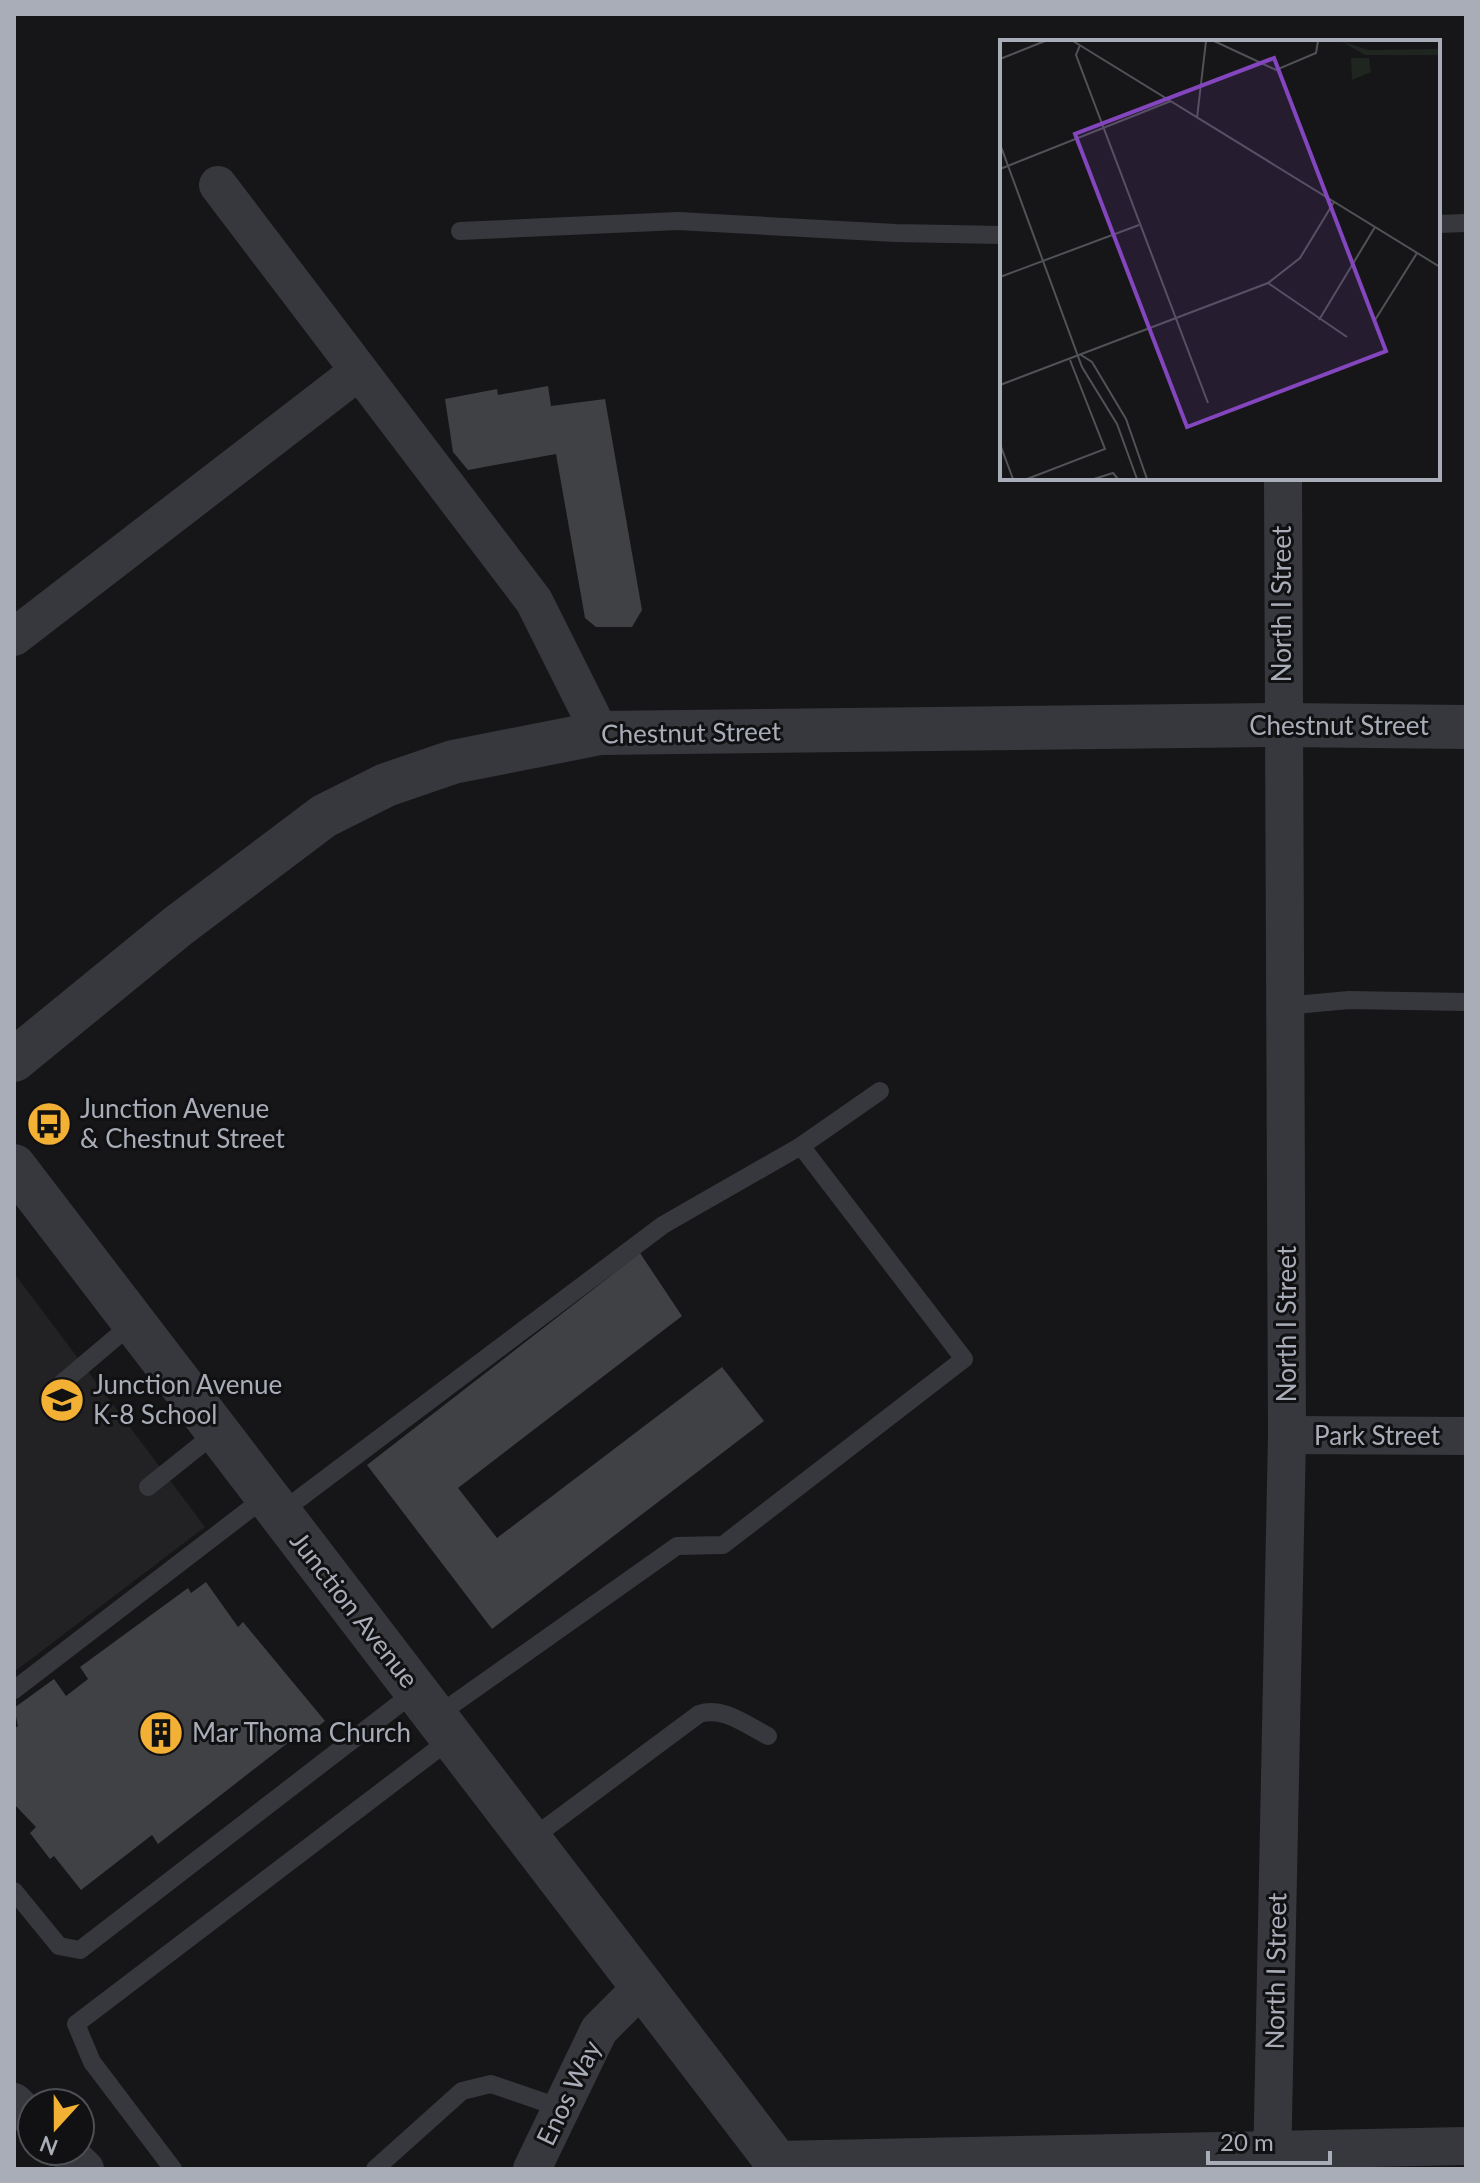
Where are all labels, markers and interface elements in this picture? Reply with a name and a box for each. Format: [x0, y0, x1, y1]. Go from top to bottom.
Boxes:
inset map [1000, 40, 1440, 480]
street label: North I Street [1265, 525, 1297, 682]
street label: Chestnut Street [1249, 709, 1429, 741]
street label: Chestnut Street [601, 714, 782, 750]
place label: Junction Avenue & Chestnut Street [80, 1092, 285, 1154]
bus stop icon: Junction Avenue & Chestnut Street [25, 1100, 73, 1148]
street label: North I Street [1270, 1245, 1302, 1402]
place label: Junction Avenue K-8 School [93, 1368, 282, 1430]
school or university icon: Junction Avenue K-8 School [38, 1376, 86, 1424]
street label: Park Street [1314, 1419, 1441, 1451]
street label: Junction Avenue [284, 1525, 426, 1694]
building icon: Mar Thoma Church [137, 1709, 185, 1757]
place label: Mar Thoma Church [192, 1716, 411, 1748]
street label: North I Street [1258, 1892, 1292, 2050]
street label: Enos Way [529, 2034, 607, 2150]
north arrow [16, 2087, 96, 2167]
scale bar [1208, 2115, 1330, 2165]
text: 20 m [1220, 2127, 1274, 2156]
text: N [36, 2130, 61, 2162]

